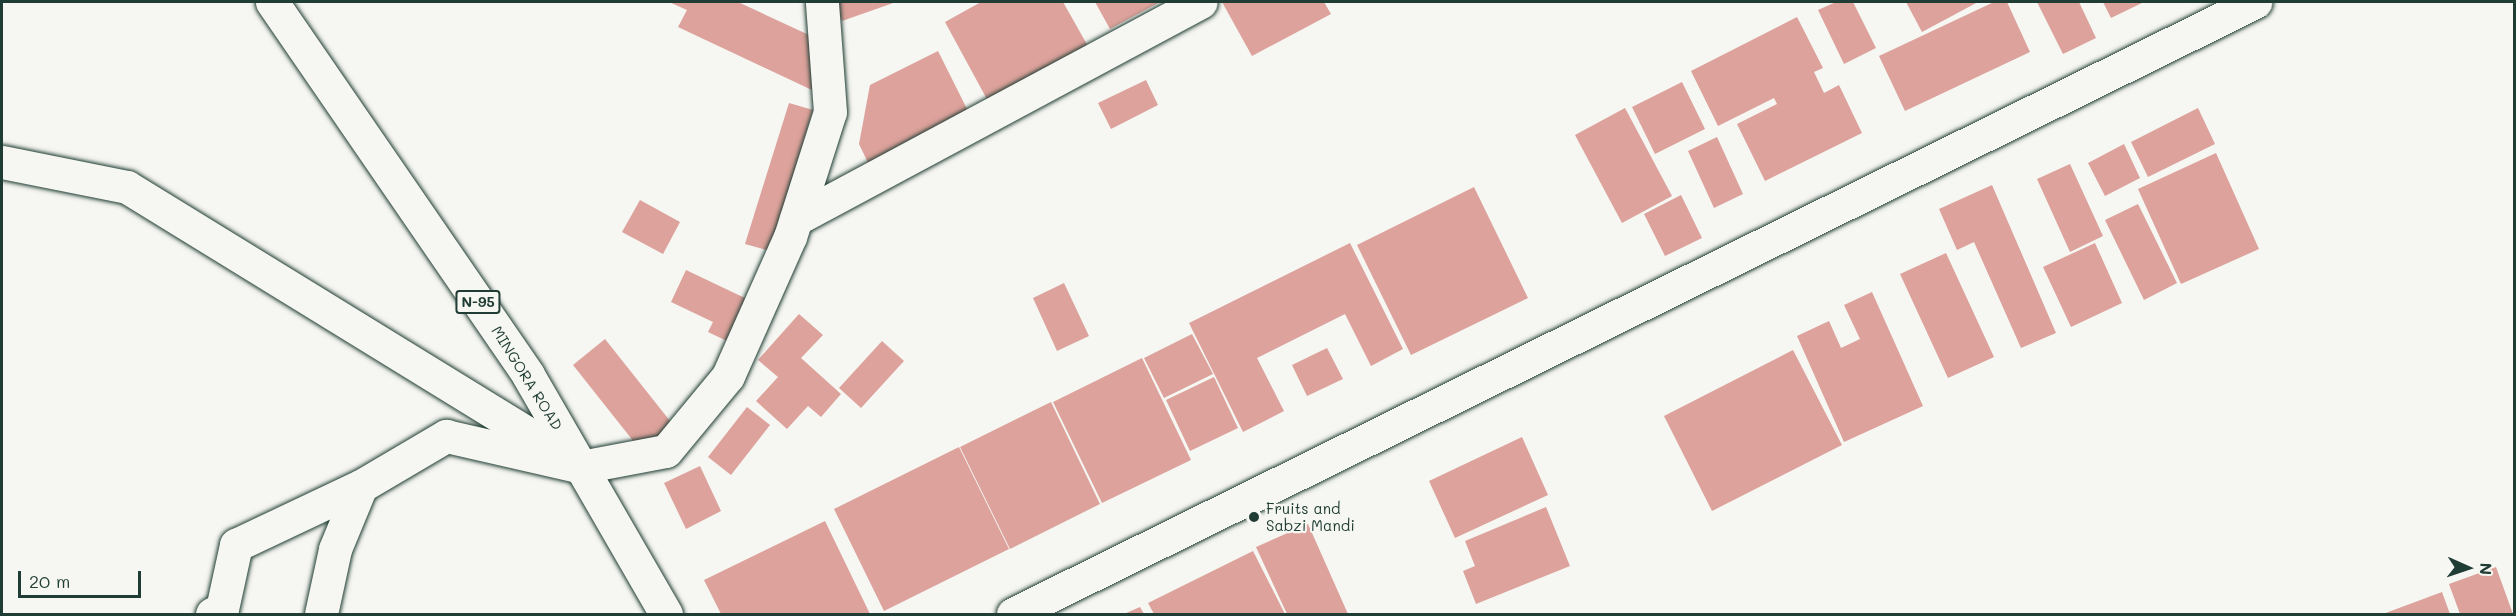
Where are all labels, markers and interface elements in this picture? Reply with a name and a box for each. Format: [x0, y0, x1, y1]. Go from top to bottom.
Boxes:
road number: N-95 [454, 291, 502, 313]
street label: MINGORA ROAD [488, 323, 566, 433]
place label: Fruits and Sabzi Mandi [1266, 499, 1355, 534]
marker: Fruits and Sabzi Mandi [1247, 510, 1261, 524]
north arrow [2438, 538, 2498, 598]
scale bar [21, 559, 144, 597]
text: N [2476, 562, 2497, 576]
text: 20 m [29, 569, 70, 593]

